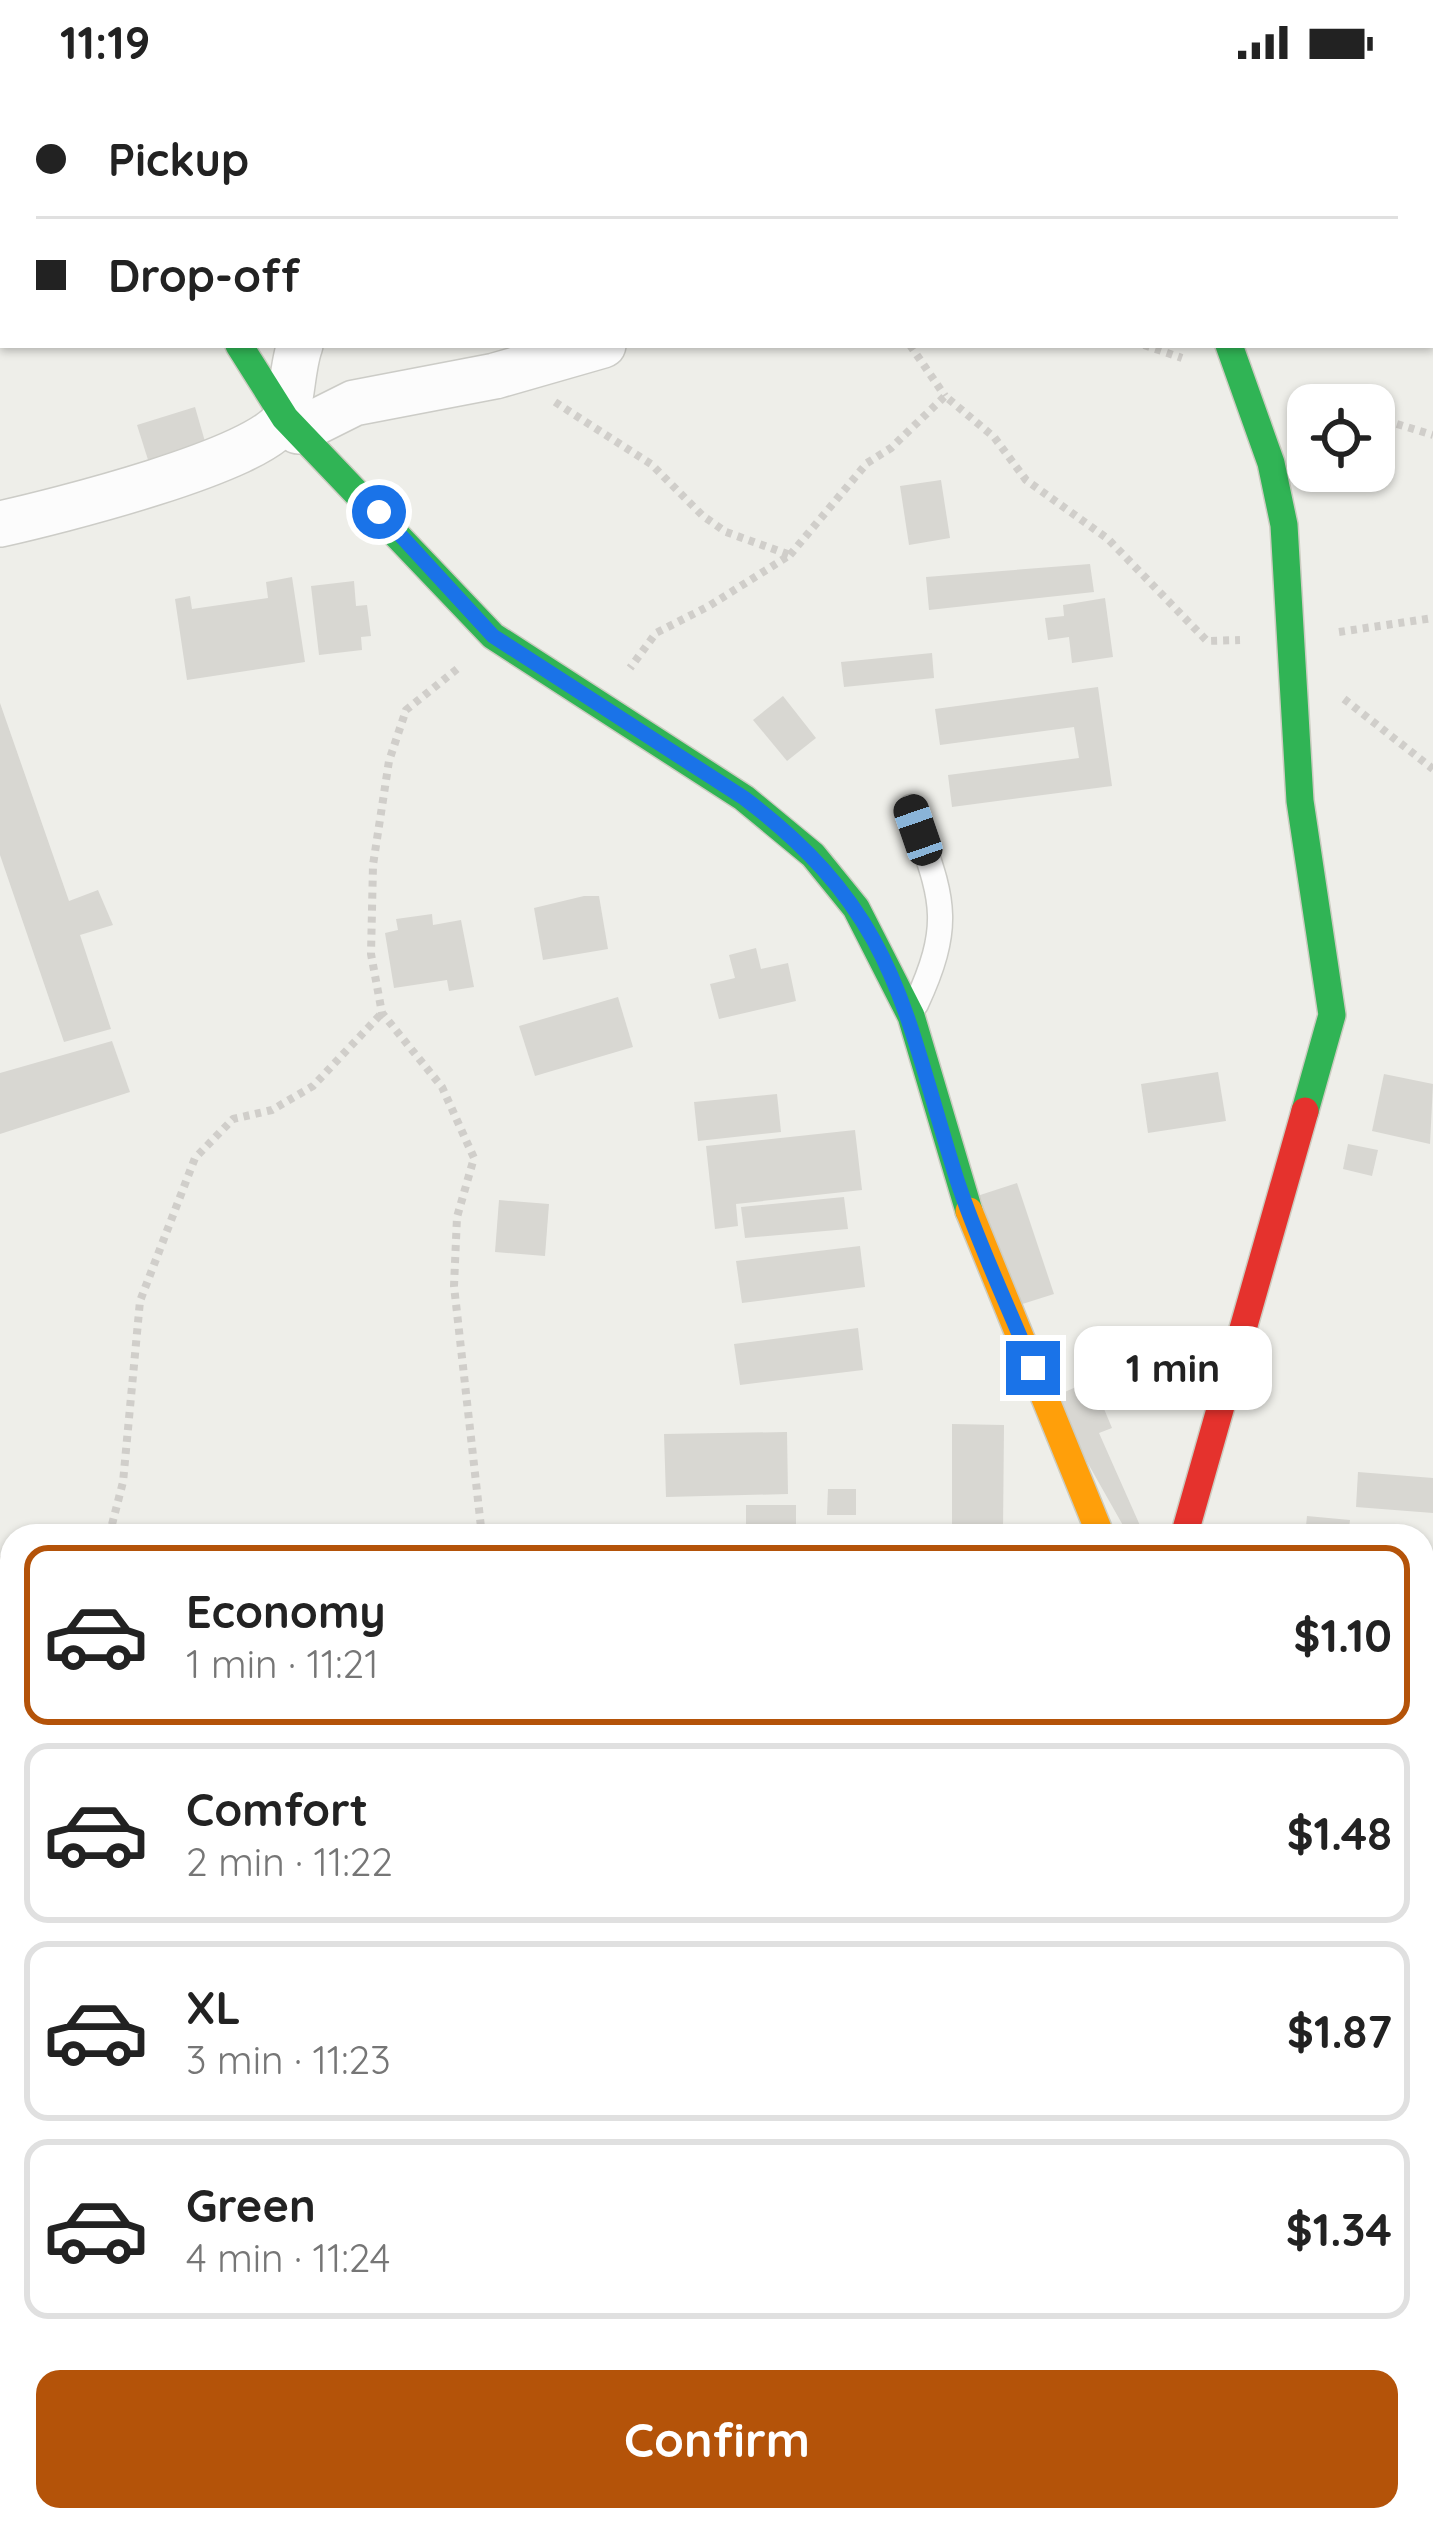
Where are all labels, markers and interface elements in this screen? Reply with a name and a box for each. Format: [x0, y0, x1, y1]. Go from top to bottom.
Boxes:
text: 11:19 [60, 14, 150, 70]
text: Pickup [108, 131, 249, 187]
text: Drop-off [108, 247, 300, 303]
map controls [1287, 384, 1395, 492]
button: locate [1287, 384, 1395, 492]
route start [352, 485, 406, 539]
car [889, 790, 947, 870]
callout: 1 min [1075, 1326, 1273, 1410]
route end [1006, 1341, 1060, 1395]
text: 1 min [1126, 1343, 1220, 1392]
icon: car [42, 1581, 150, 1689]
text: Economy [186, 1583, 386, 1639]
text: $1.10 [1294, 1607, 1392, 1663]
text: 1 min · 11:21 [186, 1639, 379, 1688]
icon: car [42, 1779, 150, 1887]
text: Comfort [186, 1781, 368, 1837]
text: $1.48 [1287, 1805, 1392, 1861]
text: 2 min · 11:22 [186, 1837, 393, 1886]
icon: car [42, 1977, 150, 2085]
text: XL [186, 1979, 241, 2035]
text: $1.87 [1287, 2003, 1392, 2059]
text: 3 min · 11:23 [186, 2035, 391, 2084]
icon: car [42, 2175, 150, 2283]
text: Green [186, 2177, 316, 2233]
text: $1.34 [1286, 2201, 1392, 2257]
text: 4 min · 11:24 [186, 2233, 390, 2282]
button: Confirm [36, 2370, 1398, 2508]

